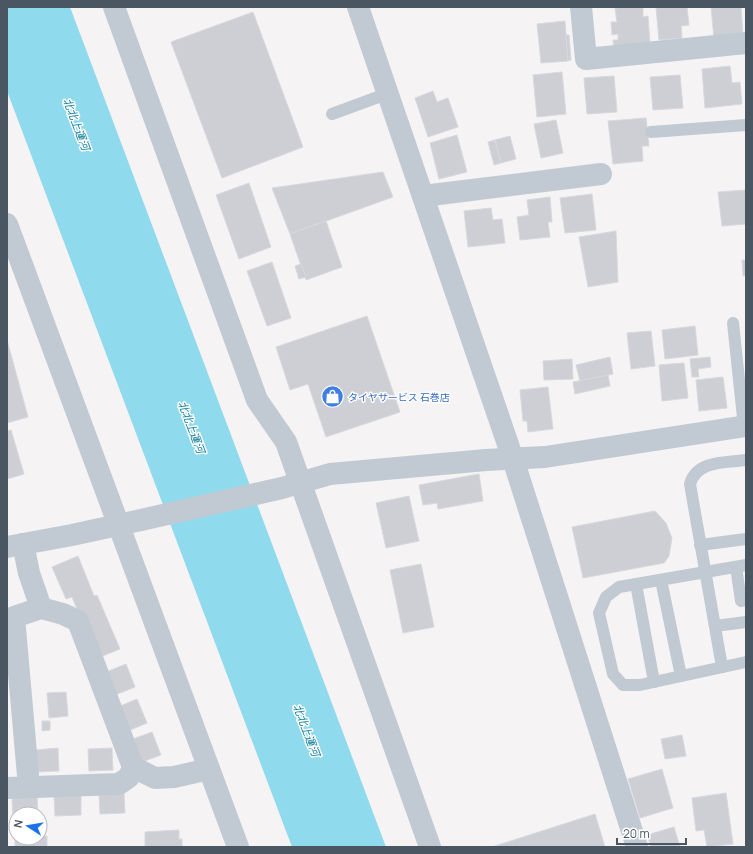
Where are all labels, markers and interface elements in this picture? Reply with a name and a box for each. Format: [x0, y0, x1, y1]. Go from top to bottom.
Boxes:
water label: 北北上運河 [60, 96, 95, 154]
shop icon: タイヤサービス 石巻店 [320, 384, 346, 410]
place label: タイヤサービス 石巻店 [348, 390, 450, 404]
water label: 北北上運河 [175, 399, 210, 457]
water label: 北北上運河 [290, 702, 325, 760]
north arrow [8, 806, 48, 846]
text: N [10, 818, 26, 829]
scale bar [617, 820, 686, 846]
text: 20 m [623, 825, 650, 842]

